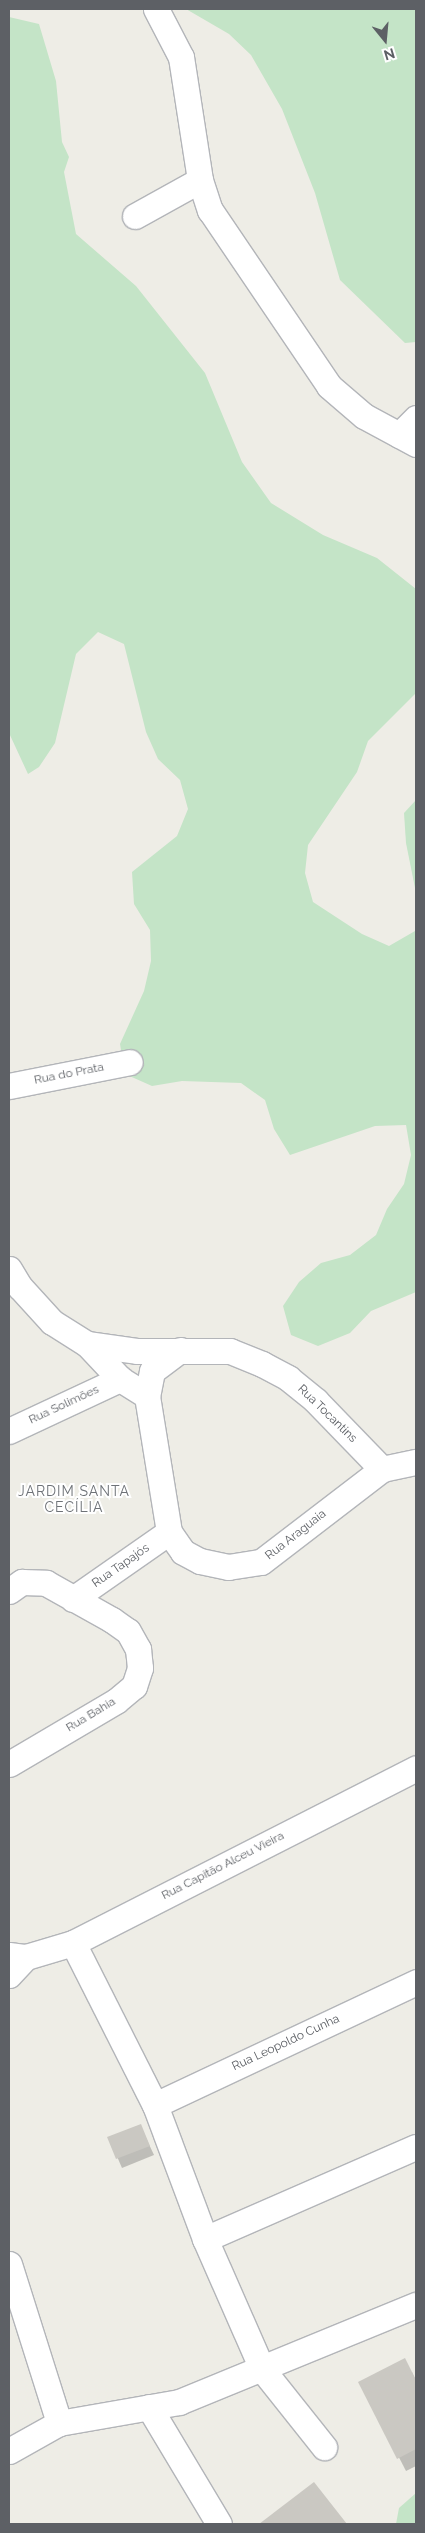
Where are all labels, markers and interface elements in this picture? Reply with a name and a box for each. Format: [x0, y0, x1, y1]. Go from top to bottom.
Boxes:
north arrow [360, 15, 410, 65]
text: N [382, 45, 397, 64]
street label: Rua do Prata [33, 1060, 105, 1088]
street label: Rua Solimões [27, 1382, 101, 1428]
street label: Rua Tocantins [294, 1382, 360, 1446]
district label: JARDIM SANTA CECÍLIA [16, 1483, 132, 1515]
street label: Rua Araguaia [263, 1507, 329, 1563]
street label: Rua Tapajós [90, 1541, 152, 1591]
street label: Rua Bahia [64, 1695, 118, 1735]
street label: Rua Capitão Alceu Vieira [159, 1829, 287, 1903]
street label: Rua Leopoldo Cunha [230, 2012, 342, 2074]

